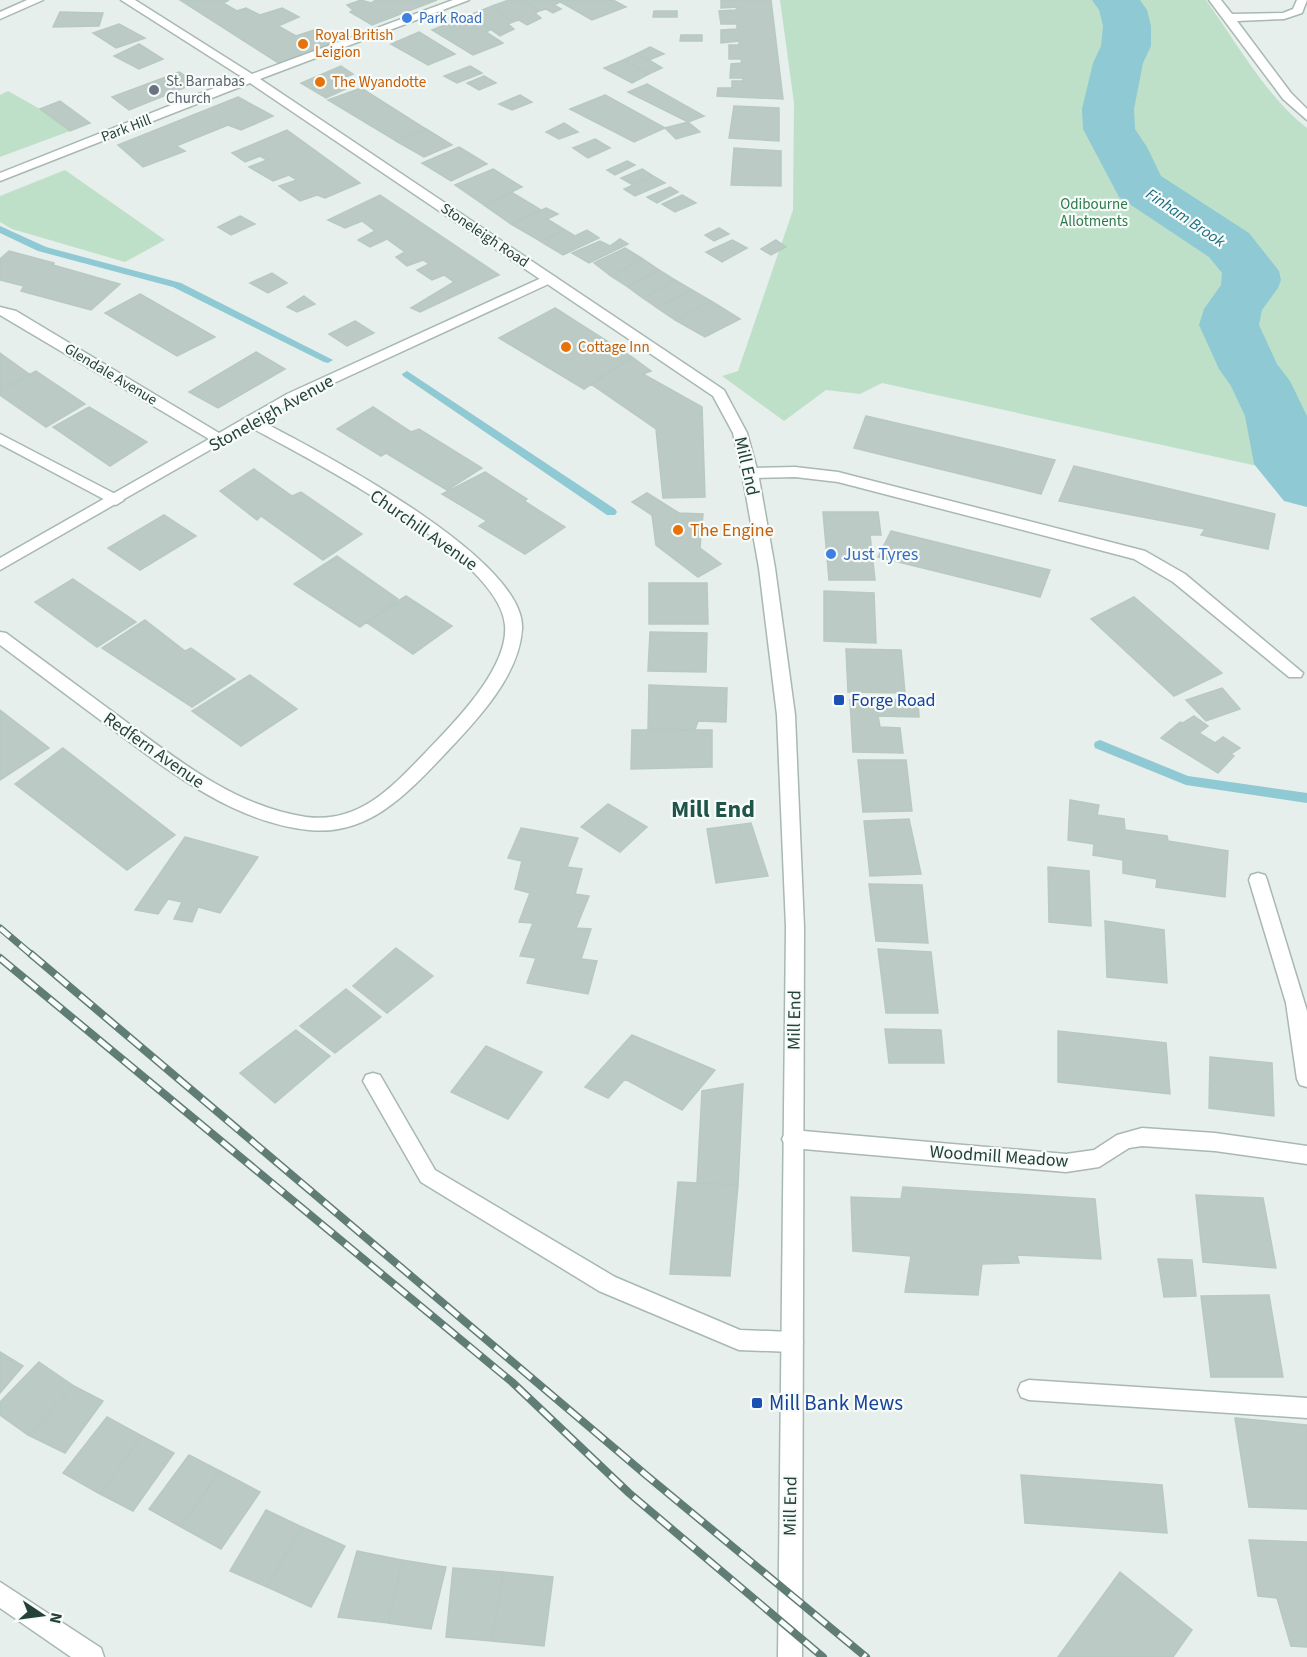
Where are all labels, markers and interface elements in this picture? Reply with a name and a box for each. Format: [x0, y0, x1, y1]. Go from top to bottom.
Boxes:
place label: Park Road [419, 8, 482, 29]
marker: Park Road [400, 11, 414, 25]
place label: Royal British Leigion [315, 25, 393, 63]
marker: Royal British Leigion [296, 37, 310, 51]
place label: St. Barnabas Church [166, 71, 245, 109]
place label: The Wyandotte [332, 72, 426, 93]
marker: The Wyandotte [313, 75, 327, 89]
marker: St. Barnabas Church [147, 83, 161, 97]
street label: Park Hill [98, 109, 154, 148]
water label: Finham Brook [1141, 183, 1230, 253]
park label: Odibourne Allotments [1060, 194, 1128, 232]
street label: Stoneleigh Road [436, 198, 533, 273]
place label: Cottage Inn [578, 337, 650, 358]
street label: Glendale Avenue [60, 338, 161, 410]
marker: Cottage Inn [559, 340, 573, 354]
street label: Stoneleigh Avenue [204, 369, 338, 458]
street label: Mill End [728, 434, 765, 498]
street label: Churchill Avenue [365, 484, 483, 577]
place label: The Engine [690, 518, 774, 543]
marker: The Engine [671, 523, 685, 537]
place label: Just Tyres [843, 542, 918, 567]
marker: Just Tyres [824, 547, 838, 561]
place label: Forge Road [851, 688, 935, 713]
marker: Forge Road [832, 693, 846, 707]
street label: Redfern Avenue [98, 706, 209, 795]
district label: Mill End [671, 792, 755, 827]
street label: Mill End [781, 990, 808, 1050]
street label: Woodmill Meadow [929, 1139, 1069, 1174]
place label: Mill Bank Mews [769, 1388, 903, 1418]
marker: Mill Bank Mews [750, 1396, 764, 1410]
street label: Mill End [777, 1476, 804, 1536]
north arrow [12, 1585, 72, 1645]
text: N [44, 1610, 68, 1626]

